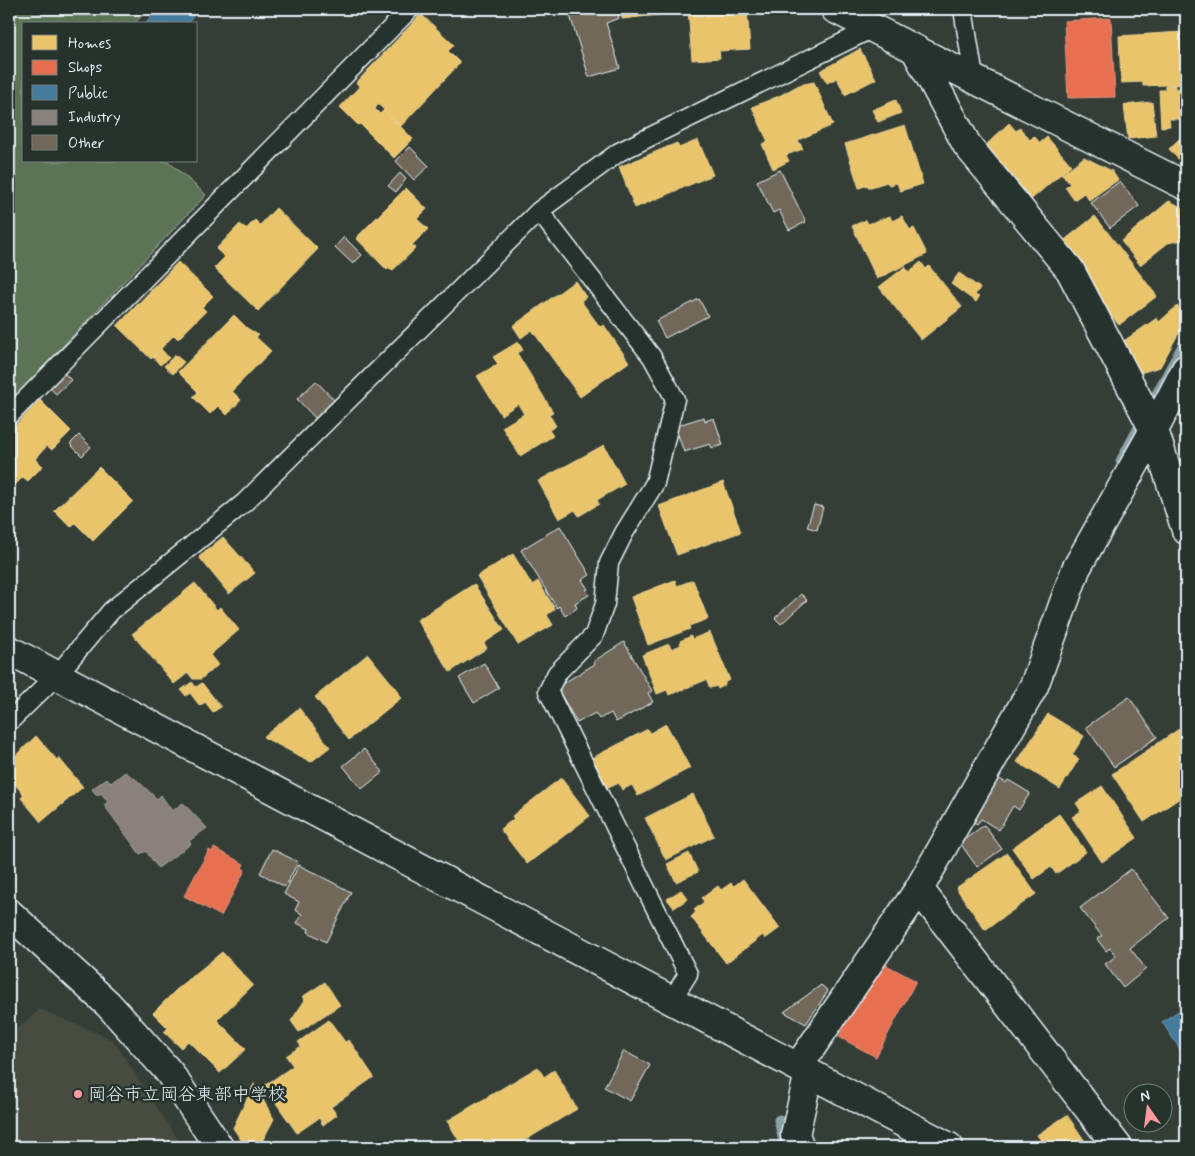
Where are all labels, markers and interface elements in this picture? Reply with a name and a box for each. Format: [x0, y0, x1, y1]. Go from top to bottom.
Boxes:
legend [22, 22, 198, 162]
text: Homes [68, 34, 111, 54]
text: Shops [68, 58, 103, 78]
text: Public [68, 84, 108, 104]
text: Industry [68, 108, 121, 128]
text: Other [68, 134, 104, 154]
place label: 岡谷市立岡谷東部中学校 [88, 1083, 286, 1107]
north arrow [1122, 1084, 1172, 1134]
text: N [1138, 1086, 1152, 1106]
marker: 岡谷市立岡谷東部中学校 [72, 1088, 84, 1100]

